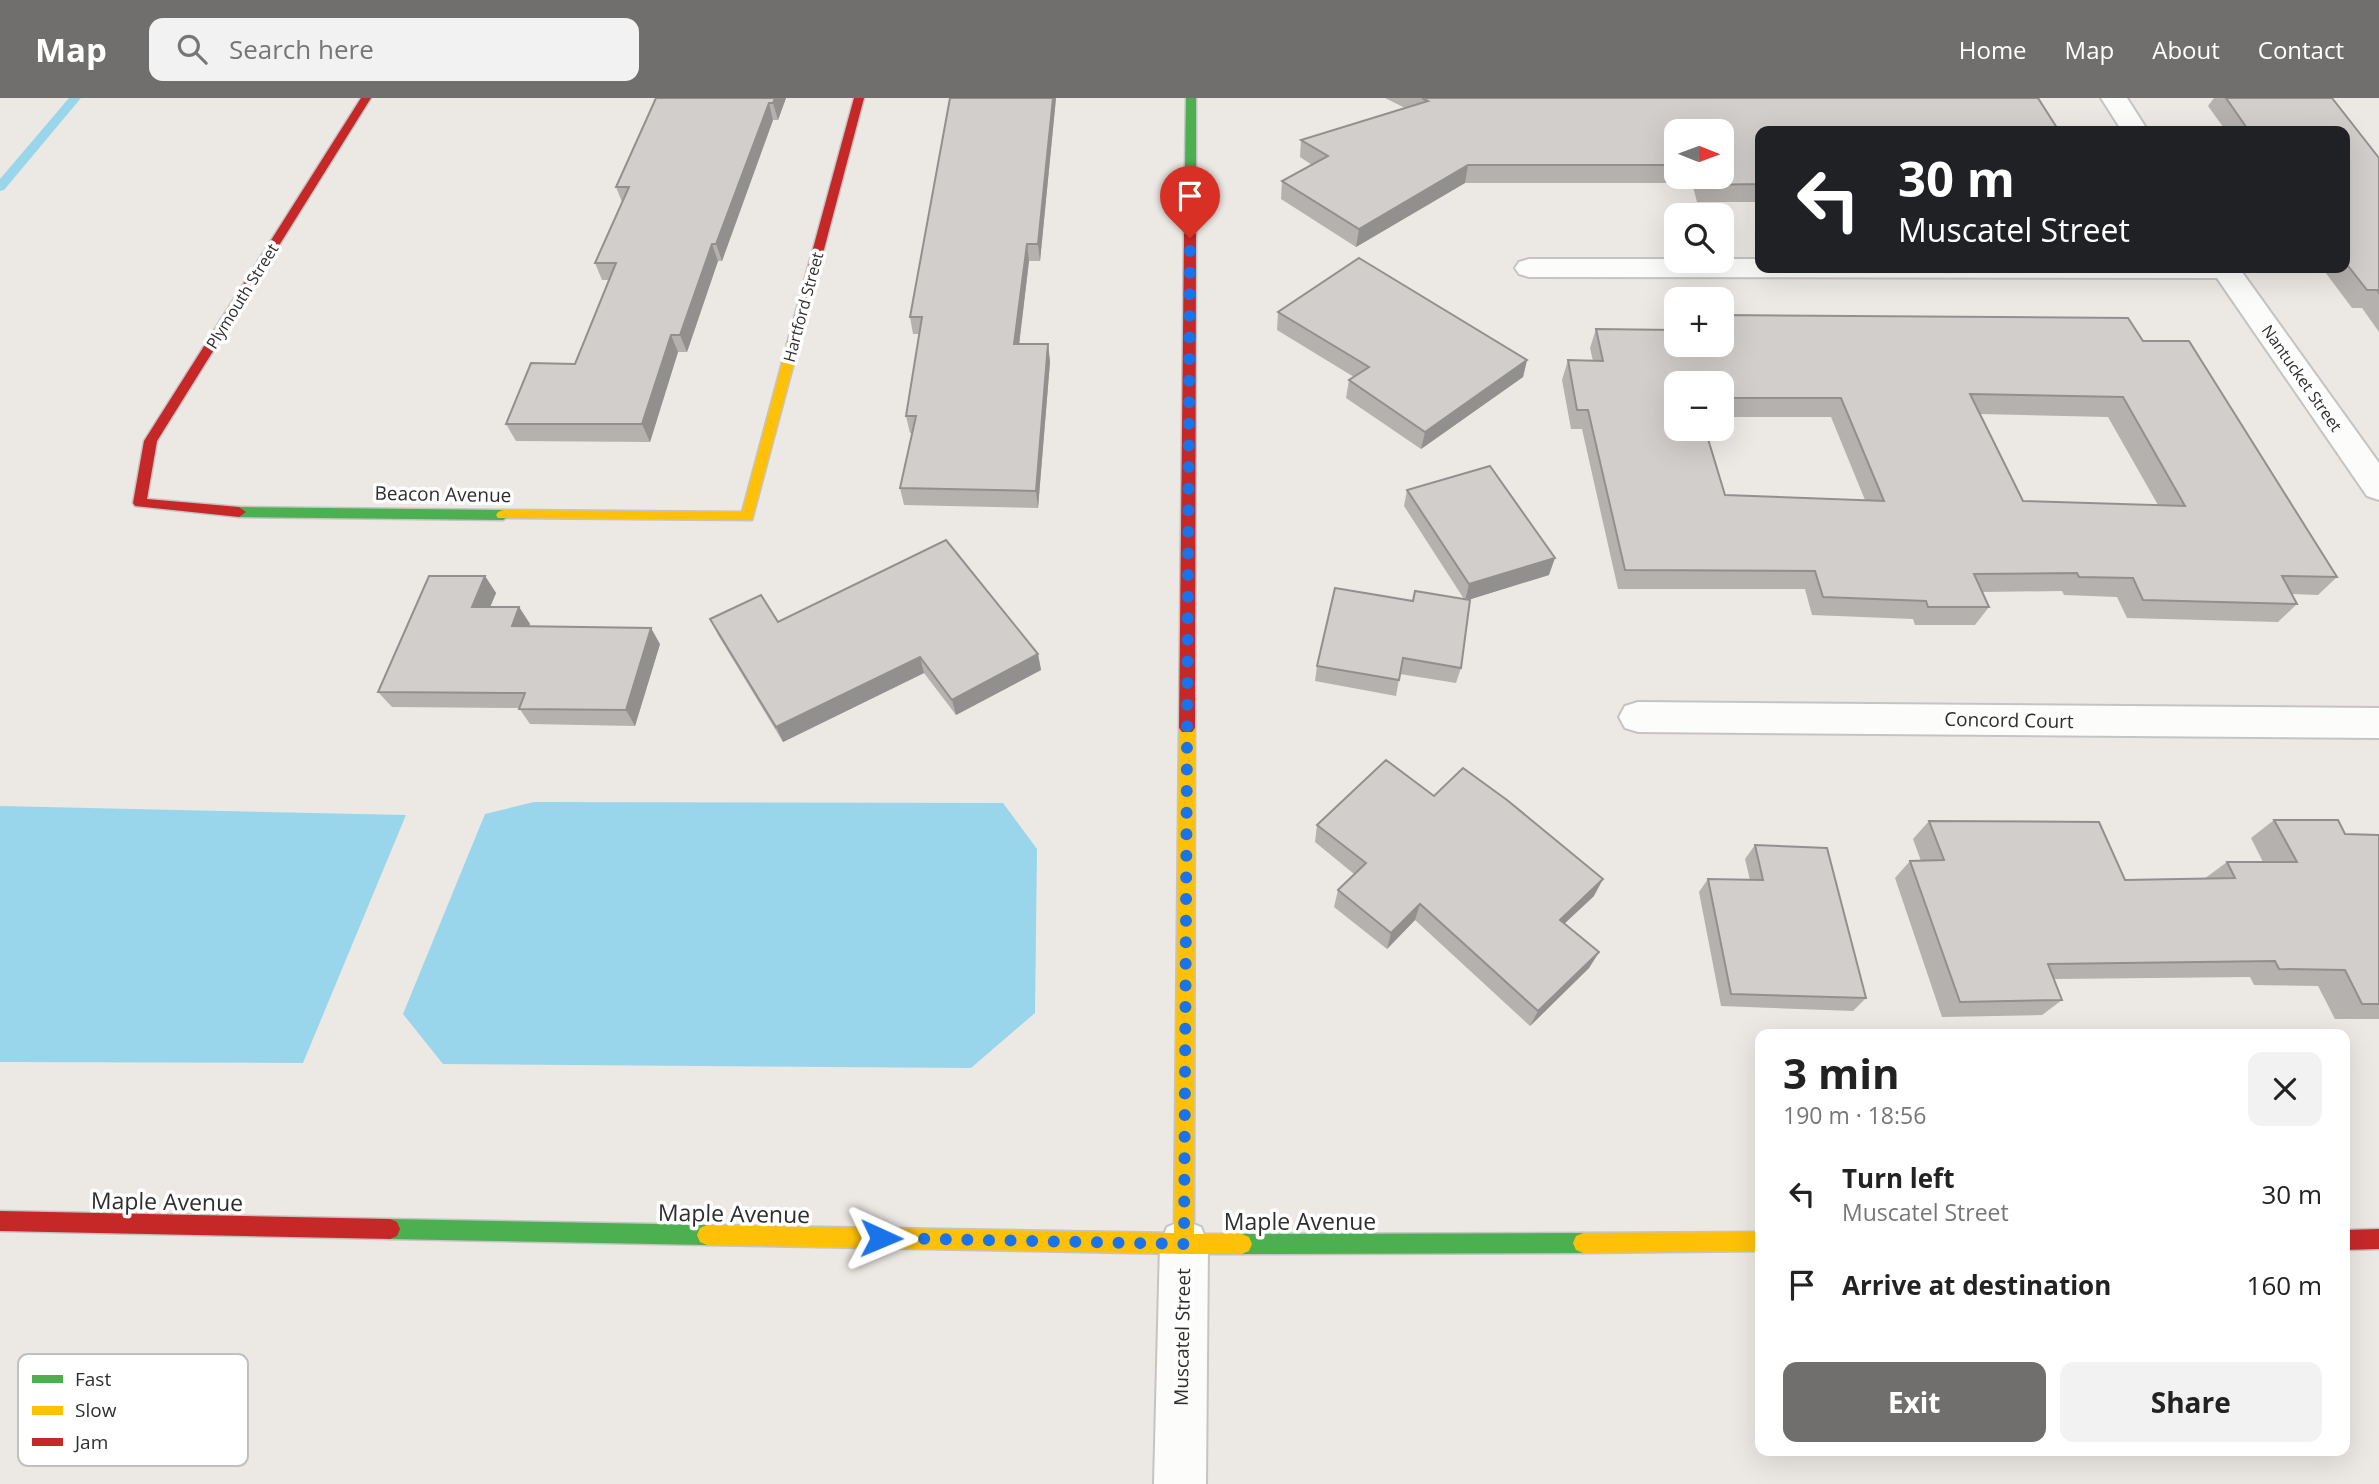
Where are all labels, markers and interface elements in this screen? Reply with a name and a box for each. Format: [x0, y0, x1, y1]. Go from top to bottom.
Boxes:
search box [149, 18, 639, 81]
text: Map [35, 27, 107, 72]
icon: search [173, 30, 211, 68]
text: Search here [229, 31, 374, 67]
text: Home [1959, 33, 2027, 66]
text: Map [2065, 33, 2114, 66]
text: About [2152, 33, 2220, 66]
text: Contact [2258, 33, 2344, 66]
north arrow [1664, 119, 1734, 189]
map controls [1664, 119, 1734, 441]
text: 30 m [1898, 145, 2015, 211]
icon: left [1783, 154, 1874, 245]
pin [1160, 166, 1220, 238]
icon: arrive [1171, 177, 1209, 215]
button: search [1664, 203, 1734, 273]
text: Muscatel Street [1898, 208, 2130, 251]
street label: Plymouth Street [201, 239, 283, 353]
street label: Hartford Street [778, 249, 828, 364]
button: + [1664, 287, 1734, 357]
street label: Nantucket Street [2257, 320, 2347, 436]
button: − [1664, 371, 1734, 441]
street label: Beacon Avenue [374, 480, 512, 508]
street label: Concord Court [1944, 706, 2074, 734]
text: 3 min [1783, 1044, 1900, 1101]
button: close [2248, 1052, 2322, 1126]
text: 190 m · 18:56 [1783, 1099, 1926, 1131]
text: Turn left [1842, 1160, 1954, 1196]
icon: left [1783, 1175, 1821, 1213]
text: 30 m [2261, 1176, 2322, 1212]
street label: Maple Avenue [91, 1184, 243, 1218]
street label: Maple Avenue [658, 1196, 810, 1230]
text: Muscatel Street [1842, 1196, 2009, 1228]
position arrow [844, 1201, 918, 1275]
street label: Maple Avenue [1224, 1205, 1376, 1237]
icon: arrive [1783, 1266, 1821, 1304]
text: Arrive at destination [1842, 1267, 2111, 1303]
text: 160 m [2247, 1267, 2322, 1303]
street label: Muscatel Street [1168, 1268, 1196, 1406]
legend [18, 1354, 248, 1466]
button: Exit [1783, 1362, 2046, 1442]
button: Share [2060, 1362, 2322, 1442]
text: Fast [75, 1366, 111, 1392]
text: Slow [75, 1397, 117, 1423]
text: Jam [73, 1429, 108, 1455]

